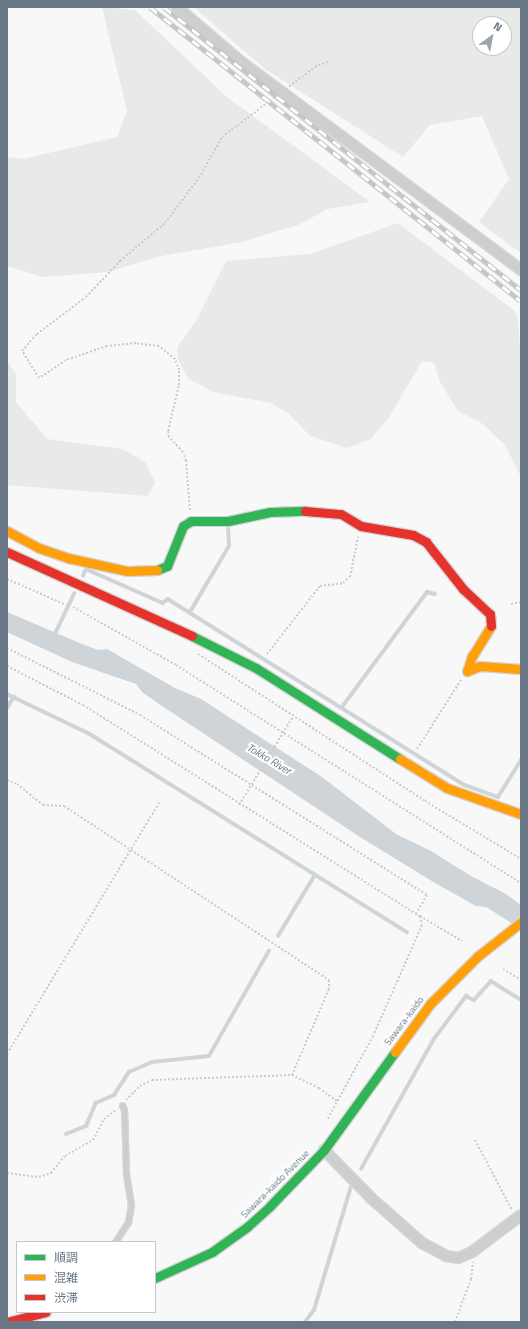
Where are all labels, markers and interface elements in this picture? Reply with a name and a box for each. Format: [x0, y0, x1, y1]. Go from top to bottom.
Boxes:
north arrow [472, 16, 512, 56]
text: N [490, 18, 505, 35]
water label: Tokko River [245, 741, 293, 777]
street label: Sawara-kaido [382, 994, 426, 1048]
street label: Sawara-kaido Avenue [238, 1147, 312, 1221]
legend [16, 1241, 156, 1313]
text: 順調 [54, 1248, 78, 1267]
text: 混雑 [54, 1268, 78, 1287]
text: 渋滞 [54, 1288, 78, 1307]

